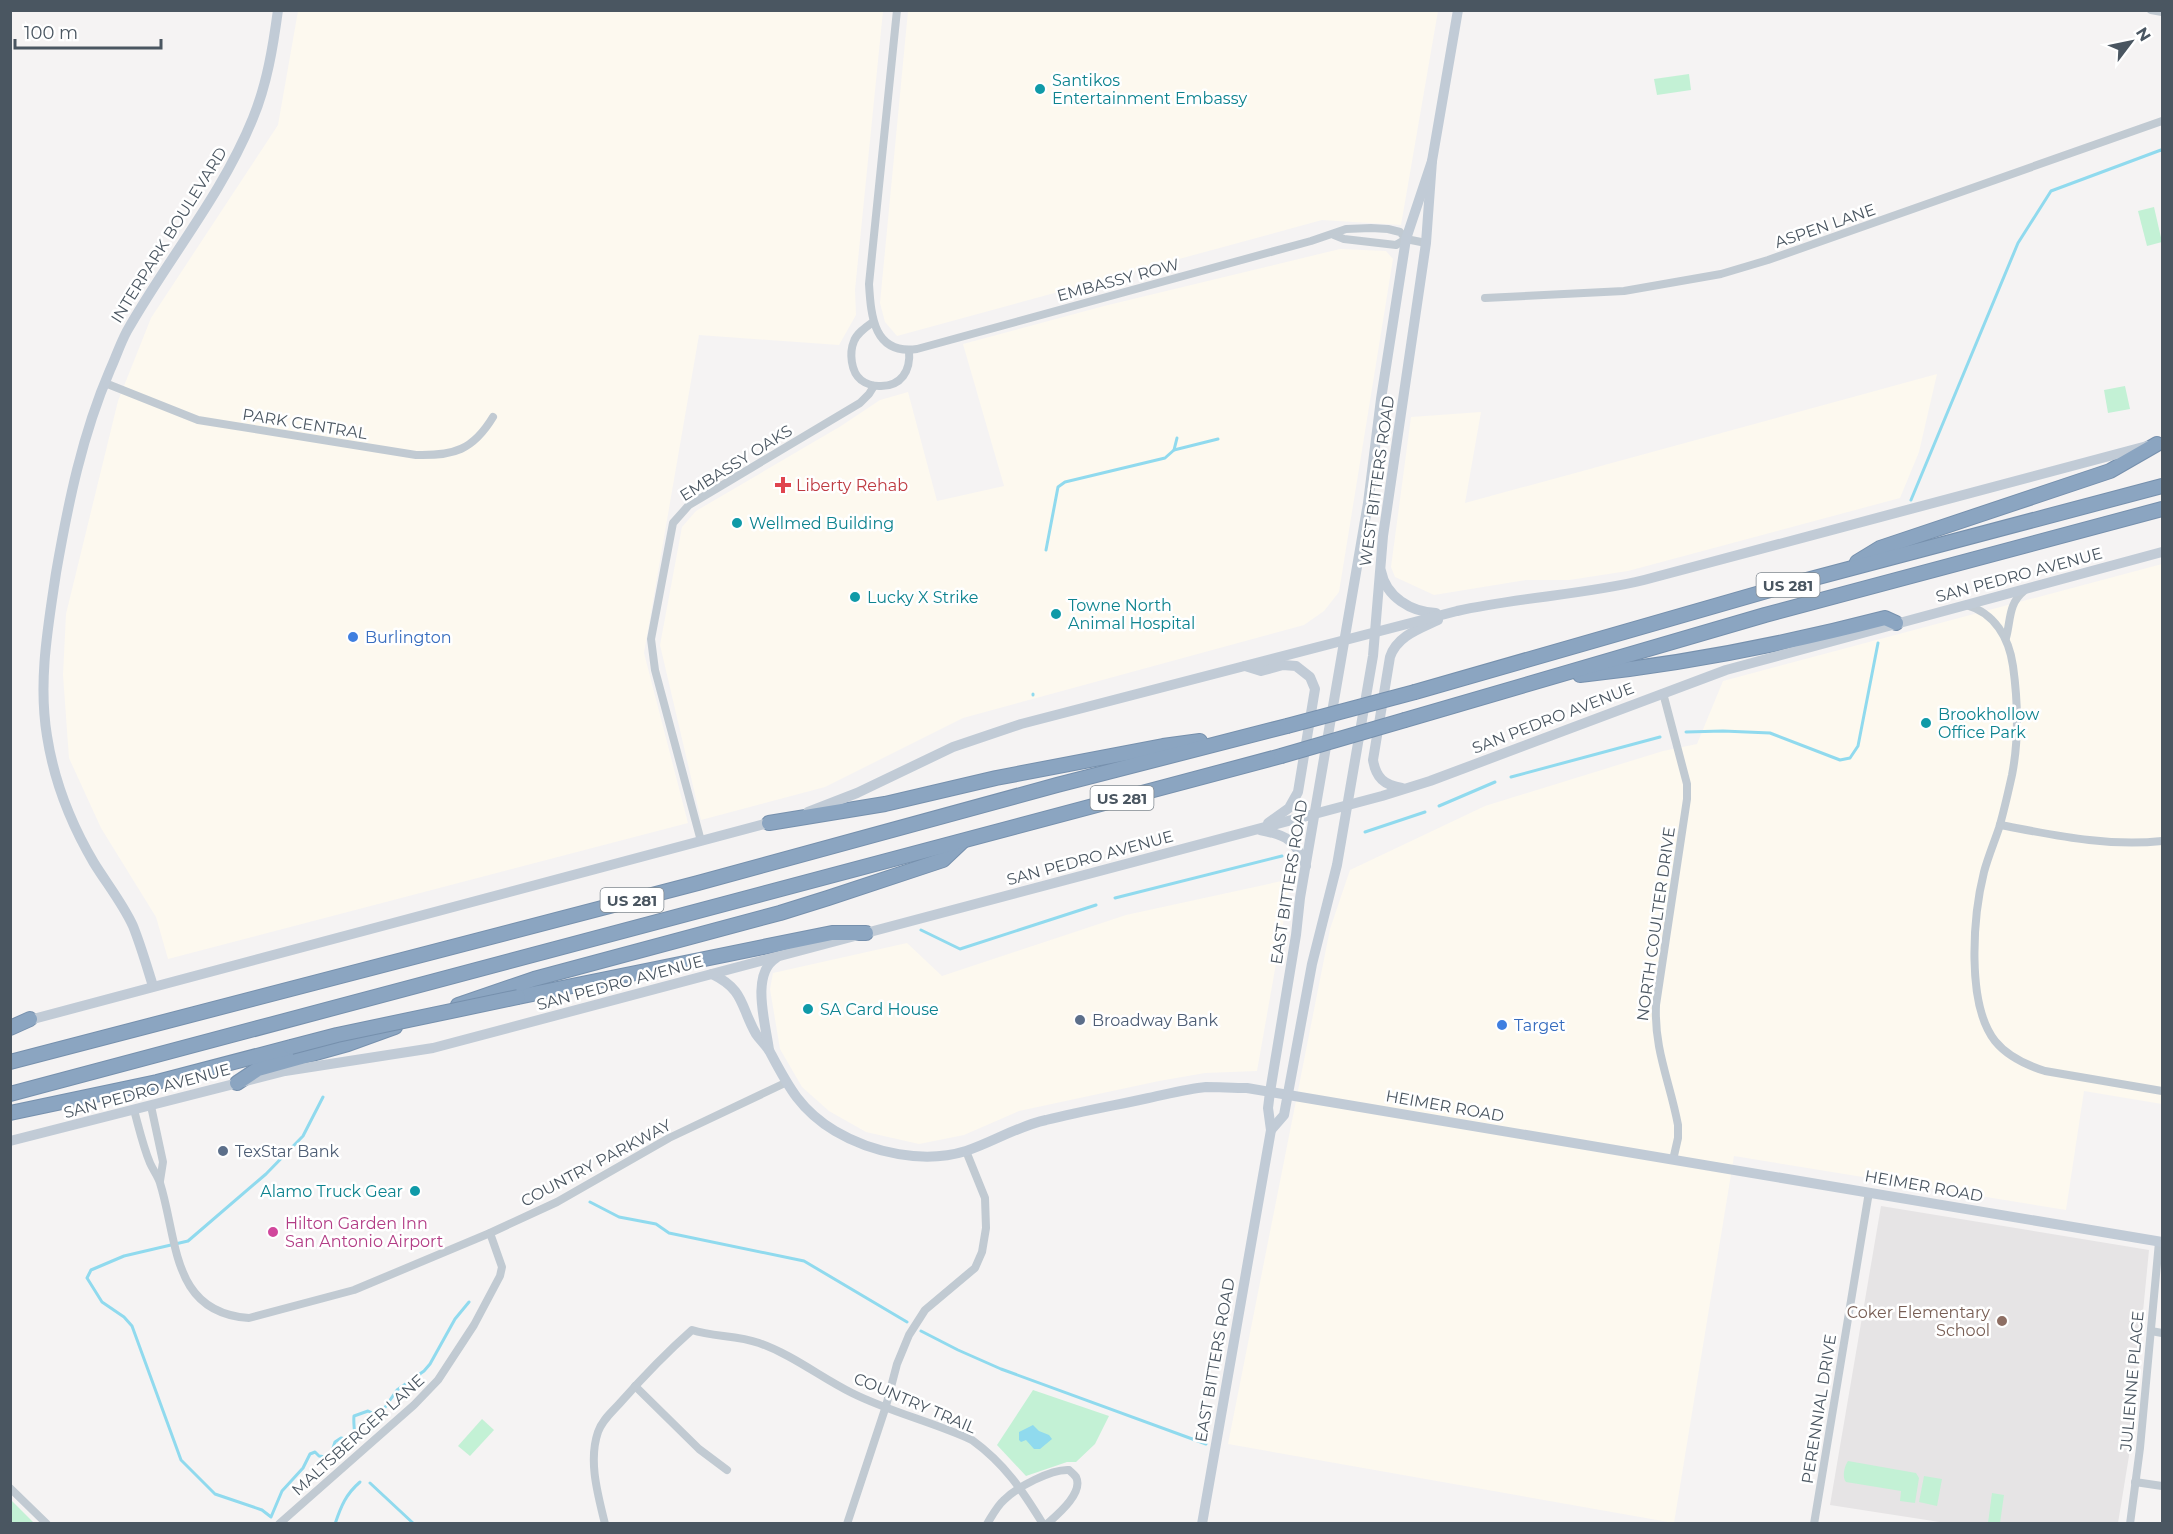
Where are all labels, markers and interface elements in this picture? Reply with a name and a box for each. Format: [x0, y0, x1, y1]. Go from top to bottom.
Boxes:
scale bar [15, 12, 160, 50]
north arrow [2101, 12, 2161, 72]
text: 100 m [24, 22, 78, 44]
text: N [2132, 24, 2155, 45]
place label: Santikos Entertainment Embassy [1052, 71, 1247, 108]
marker: Santikos Entertainment Embassy [1033, 82, 1047, 96]
street label: INTERPARK BOULEVARD [107, 144, 231, 326]
street label: ASPEN LANE [1772, 200, 1878, 252]
street label: EMBASSY ROW [1055, 255, 1181, 305]
street label: WEST BITTERS ROAD [1356, 394, 1398, 568]
street label: PARK CENTRAL [241, 405, 369, 443]
street label: EMBASSY OAKS [676, 421, 796, 505]
marker: Liberty Rehab [774, 476, 792, 494]
place label: Liberty Rehab [796, 476, 908, 495]
place label: Wellmed Building [749, 514, 894, 533]
marker: Wellmed Building [730, 516, 744, 530]
street label: SAN PEDRO AVENUE [1934, 544, 2104, 606]
road number: US 281 [1756, 573, 1820, 597]
place label: Lucky X Strike [867, 588, 978, 607]
marker: Lucky X Strike [848, 590, 862, 604]
place label: Towne North Animal Hospital [1068, 596, 1195, 633]
marker: Towne North Animal Hospital [1049, 607, 1063, 621]
place label: Burlington [365, 628, 452, 647]
marker: Burlington [346, 630, 360, 644]
street label: SAN PEDRO AVENUE [1469, 678, 1637, 758]
place label: Brookhollow Office Park [1938, 705, 2039, 742]
marker: Brookhollow Office Park [1919, 716, 1933, 730]
road number: US 281 [1090, 786, 1154, 810]
street label: EAST BITTERS ROAD [1267, 798, 1311, 966]
street label: NORTH COULTER DRIVE [1633, 826, 1679, 1022]
street label: SAN PEDRO AVENUE [1005, 827, 1175, 889]
road number: US 281 [600, 888, 664, 912]
street label: SAN PEDRO AVENUE [535, 952, 705, 1014]
place label: SA Card House [820, 1000, 939, 1019]
marker: SA Card House [801, 1002, 815, 1016]
place label: Broadway Bank [1092, 1011, 1219, 1030]
marker: Broadway Bank [1073, 1013, 1087, 1027]
place label: Target [1514, 1016, 1566, 1035]
marker: Target [1495, 1018, 1509, 1032]
street label: SAN PEDRO AVENUE [62, 1060, 232, 1122]
street label: HEIMER ROAD [1384, 1086, 1506, 1126]
street label: COUNTRY PARKWAY [518, 1115, 675, 1211]
place label: TexStar Bank [235, 1142, 339, 1161]
marker: TexStar Bank [216, 1144, 230, 1158]
street label: HEIMER ROAD [1863, 1166, 1985, 1206]
place label: Alamo Truck Gear [260, 1182, 403, 1201]
marker: Alamo Truck Gear [408, 1184, 422, 1198]
place label: Hilton Garden Inn San Antonio Airport [285, 1214, 444, 1251]
marker: Hilton Garden Inn San Antonio Airport [266, 1225, 280, 1239]
street label: EAST BITTERS ROAD [1191, 1276, 1239, 1444]
place label: Coker Elementary School [1847, 1303, 1990, 1340]
street label: JULIENNE PLACE [2116, 1310, 2148, 1453]
marker: Coker Elementary School [1995, 1314, 2009, 1328]
street label: PERENNIAL DRIVE [1798, 1333, 1840, 1485]
street label: COUNTRY TRAIL [851, 1369, 980, 1438]
street label: MALTSBERGER LANE [288, 1371, 428, 1499]

